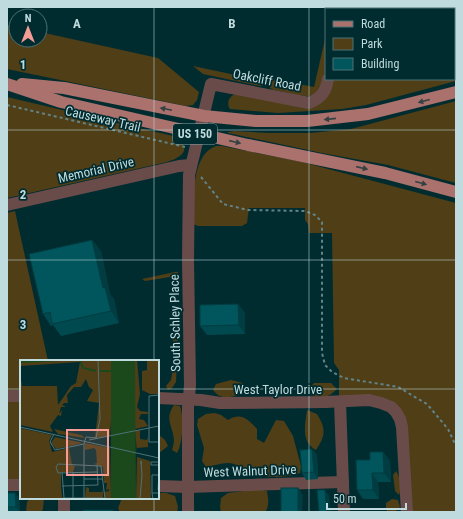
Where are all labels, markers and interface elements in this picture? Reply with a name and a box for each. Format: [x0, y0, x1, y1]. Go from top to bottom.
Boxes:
north arrow [8, 8, 48, 48]
legend [325, 8, 455, 80]
text: N [25, 12, 32, 25]
text: A [73, 16, 81, 31]
text: B [228, 16, 236, 31]
text: Road [361, 17, 385, 31]
text: Park [361, 37, 383, 51]
text: 1 [20, 57, 26, 72]
text: Building [361, 57, 399, 71]
street label: Oakcliff Road [232, 66, 302, 94]
one-way arrow [417, 98, 430, 104]
street label: Causeway Trail [64, 103, 142, 135]
one-way arrow [160, 105, 172, 111]
one-way arrow [324, 116, 336, 123]
road number: US 150 [173, 124, 217, 144]
one-way arrow [228, 140, 241, 146]
street label: Memorial Drive [57, 154, 135, 186]
one-way arrow [356, 166, 368, 172]
one-way arrow [415, 180, 427, 186]
text: 2 [20, 187, 27, 202]
street label: South Schley Place [167, 274, 183, 372]
text: 3 [20, 317, 26, 332]
inset map [20, 360, 159, 499]
street label: West Taylor Drive [234, 382, 322, 397]
street label: West Walnut Drive [203, 462, 297, 480]
scale bar [327, 485, 406, 511]
text: 50 m [333, 492, 357, 506]

